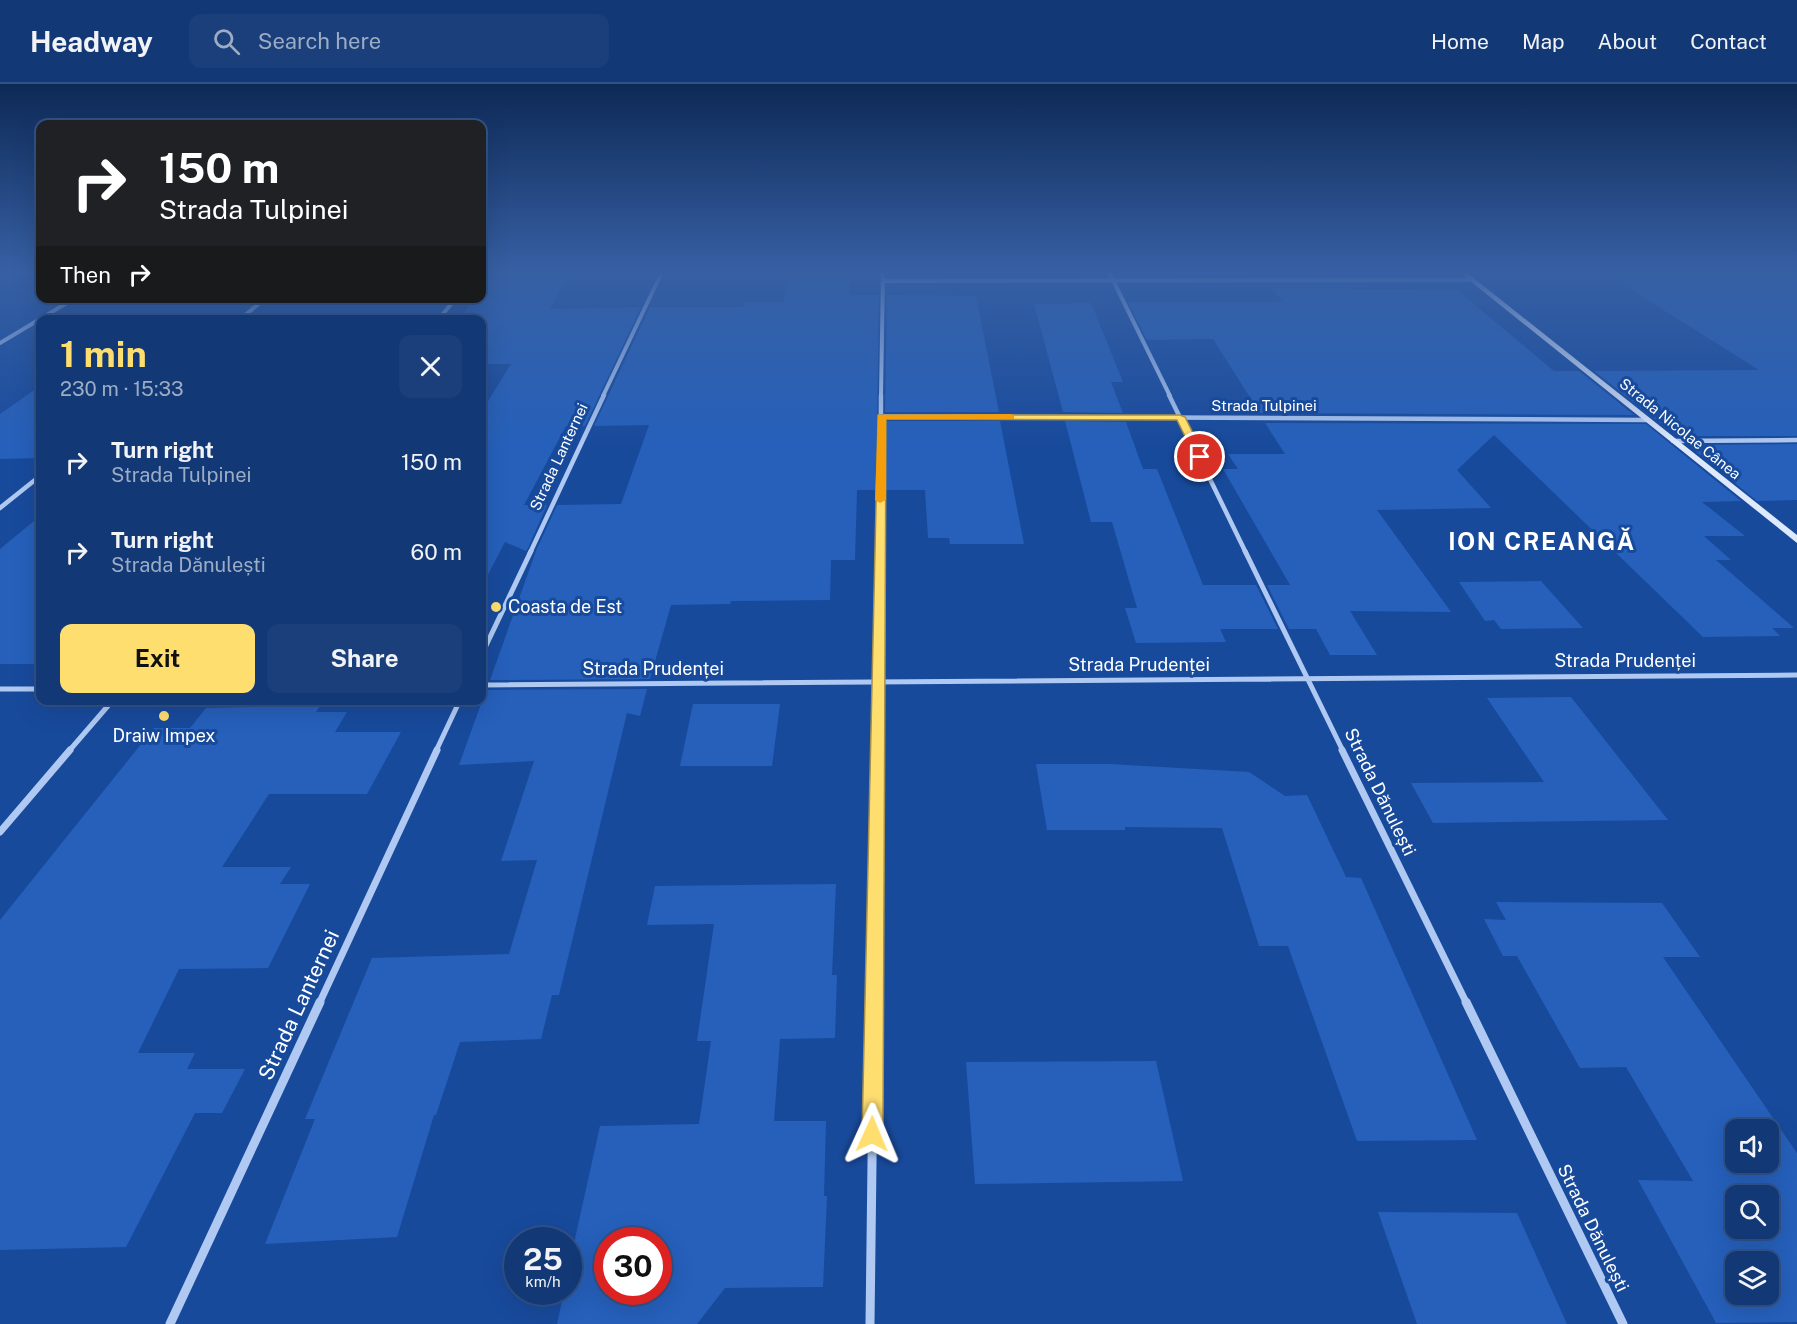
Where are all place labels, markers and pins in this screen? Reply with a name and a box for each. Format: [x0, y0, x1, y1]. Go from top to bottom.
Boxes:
pin [1174, 431, 1225, 482]
place label: Coasta de Est [508, 596, 622, 617]
marker: Coasta de Est [489, 600, 503, 614]
marker: Draiw Impex [157, 709, 171, 723]
place label: Draiw Impex [112, 725, 216, 746]

